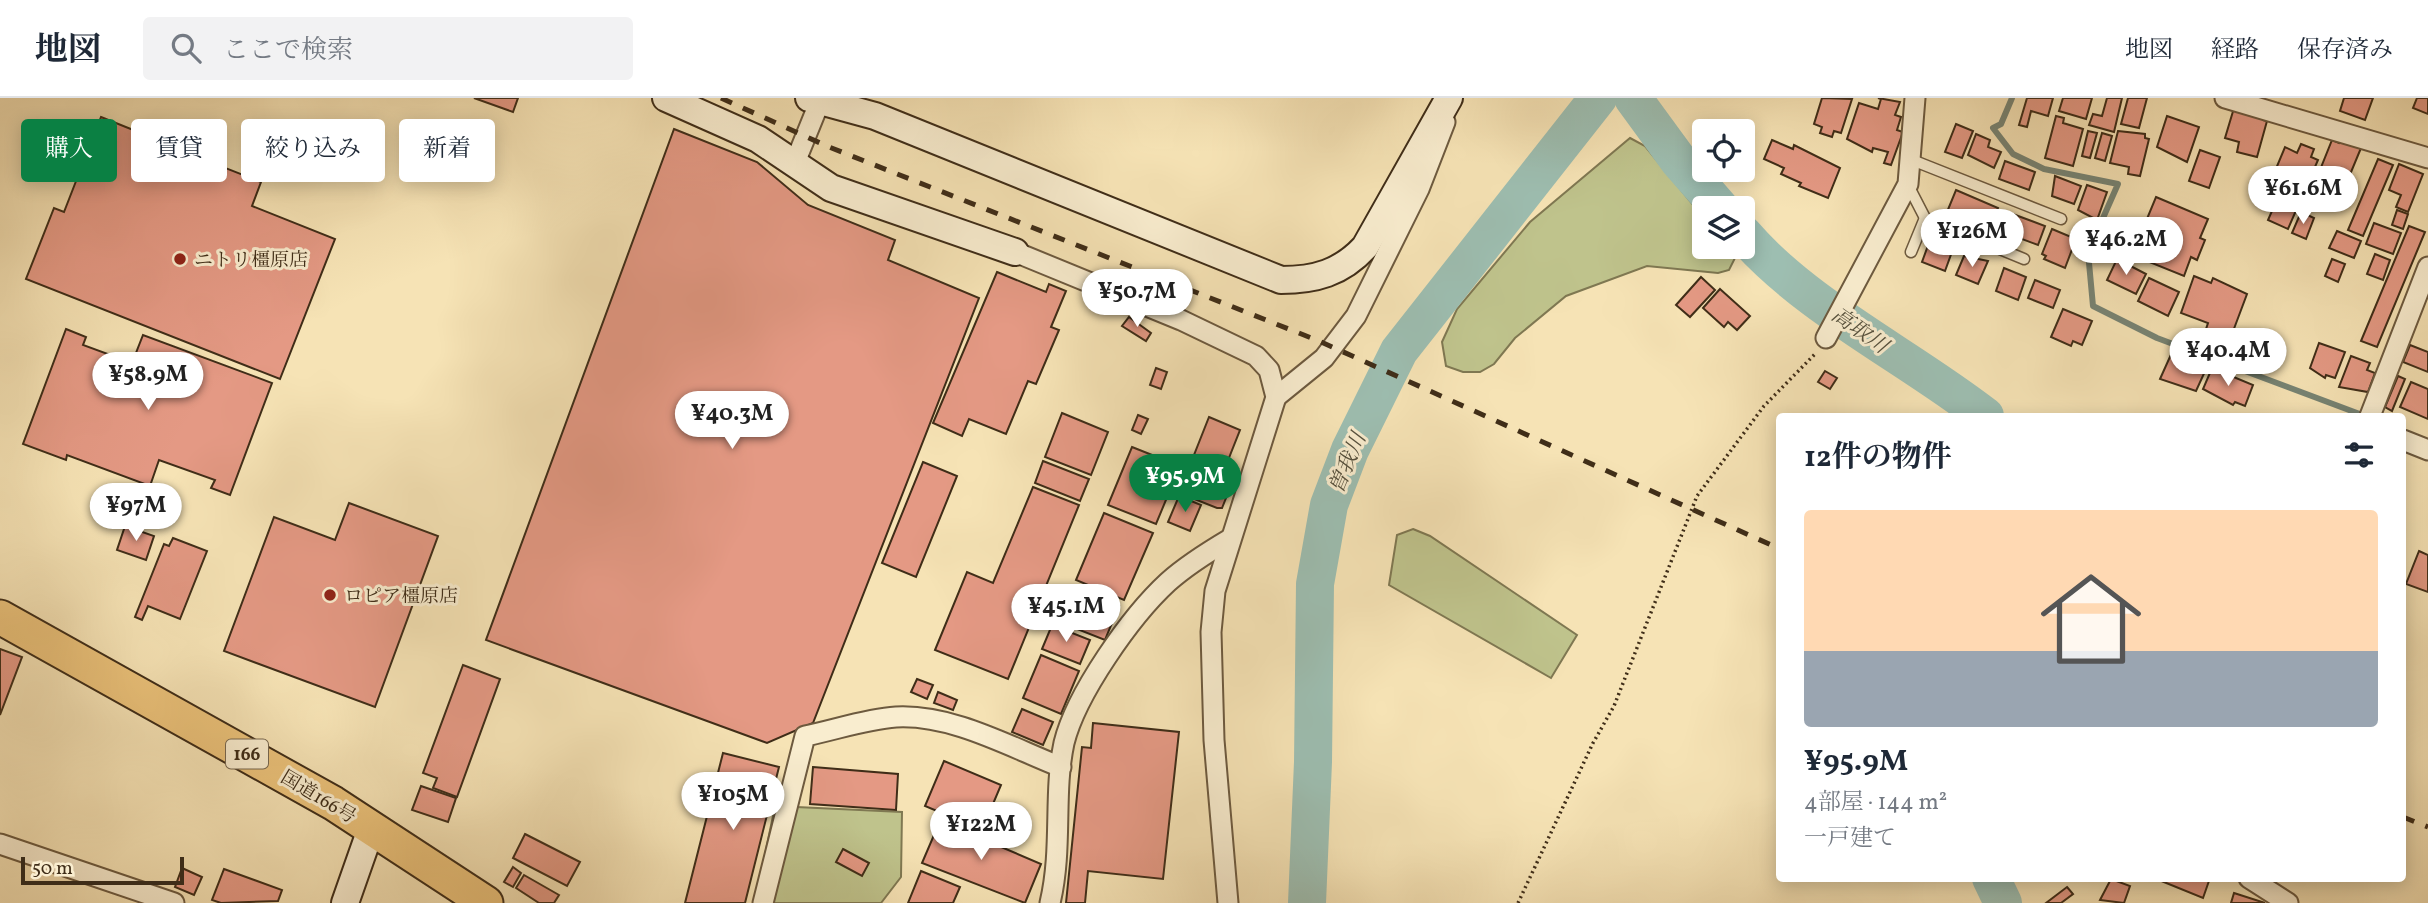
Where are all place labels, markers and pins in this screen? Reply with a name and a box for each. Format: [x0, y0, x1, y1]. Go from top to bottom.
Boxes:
pin: ¥61.6M [2246, 166, 2360, 226]
pin: ¥126M [1923, 209, 2021, 269]
pin: ¥46.2M [2069, 218, 2183, 277]
place label: ニトリ橿原店 [194, 248, 308, 274]
marker: ニトリ橿原店 [172, 251, 188, 267]
pin: ¥50.7M [1080, 270, 1194, 329]
pin: ¥40.4M [2171, 328, 2285, 388]
pin: ¥58.9M [91, 352, 205, 412]
pin: ¥40.3M [675, 392, 789, 451]
pin: ¥95.9M [1128, 454, 1242, 514]
pin: ¥97M [95, 484, 177, 543]
place label: ロピア橿原店 [344, 584, 458, 610]
pin: ¥45.1M [1009, 584, 1123, 644]
marker: ロピア橿原店 [322, 587, 338, 603]
pin: ¥105M [684, 772, 782, 832]
pin: ¥122M [932, 802, 1030, 862]

